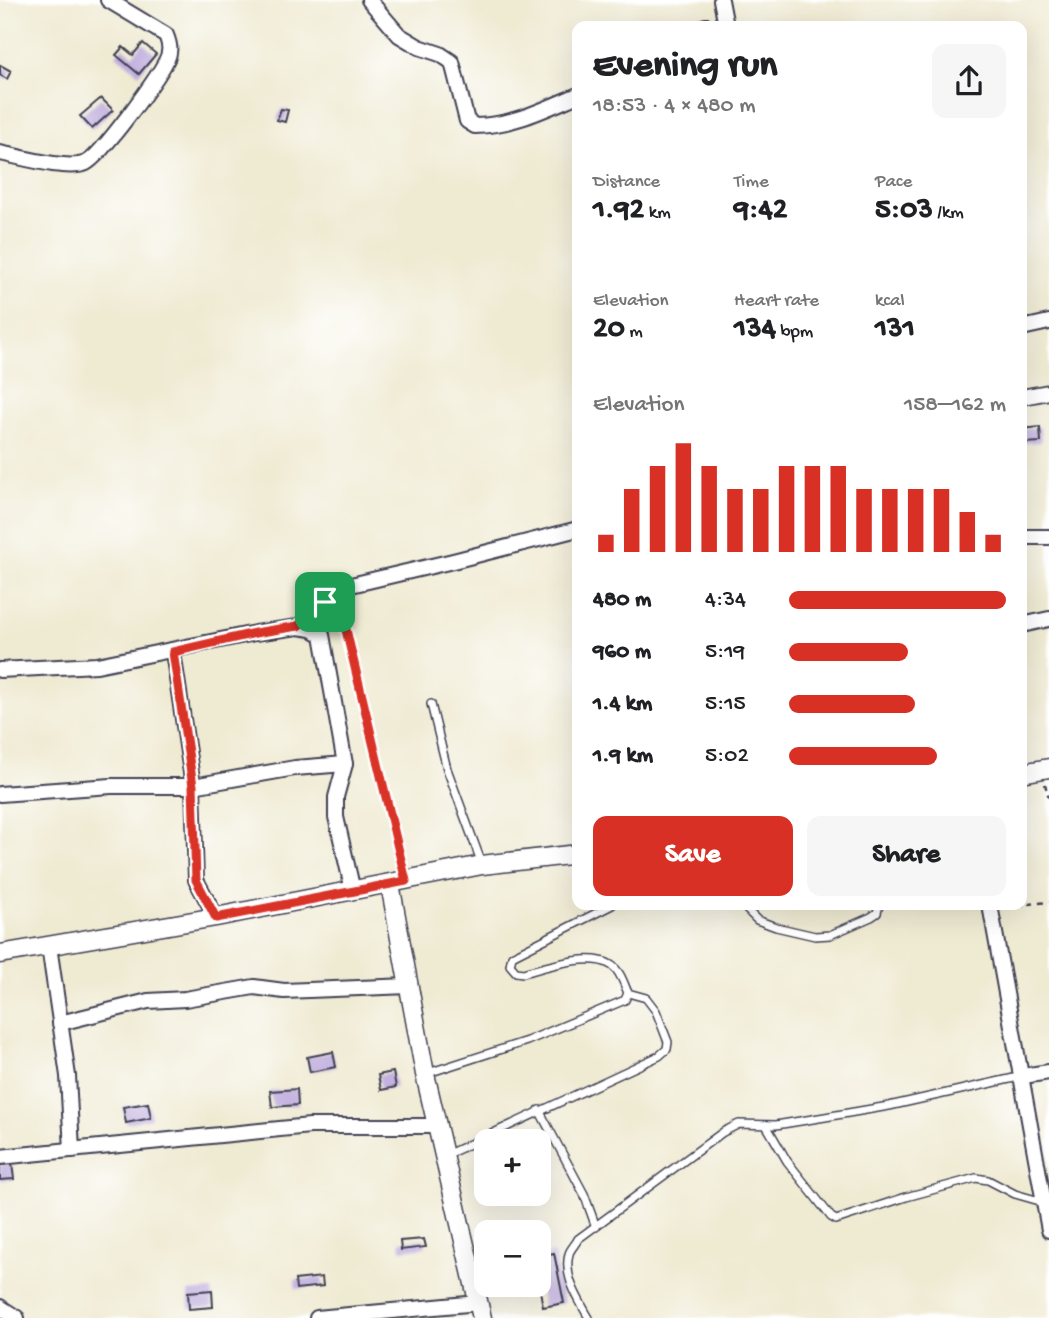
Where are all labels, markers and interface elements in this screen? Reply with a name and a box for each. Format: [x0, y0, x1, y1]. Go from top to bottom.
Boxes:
button: share [932, 44, 1006, 118]
text: Evening run [593, 45, 777, 89]
text: 18:53 · 4 × 480 m [593, 93, 755, 120]
text: Distance [593, 171, 660, 194]
text: Time [734, 171, 769, 194]
text: Pace [875, 171, 912, 194]
text: 1.92 [593, 194, 644, 229]
text: 9:42 [734, 194, 787, 229]
text: 5:03 [875, 194, 933, 229]
text: km [644, 202, 671, 225]
text: /km [933, 202, 964, 225]
text: Elevation [593, 290, 669, 313]
text: Heart rate [734, 290, 819, 313]
text: kcal [875, 290, 905, 313]
text: 20 [593, 313, 625, 348]
text: 134 [734, 313, 776, 348]
text: 131 [875, 313, 915, 348]
text: m [625, 321, 643, 344]
text: bpm [776, 321, 813, 344]
text: Elevation [593, 392, 684, 419]
text: 158–162 m [904, 392, 1006, 419]
pin [295, 572, 355, 632]
icon: arrive [306, 583, 344, 621]
text: 480 m [593, 587, 651, 614]
text: 4:34 [705, 587, 746, 614]
text: 960 m [593, 639, 651, 666]
text: 5:19 [705, 639, 745, 666]
text: 1.4 km [593, 691, 652, 718]
text: 5:15 [705, 691, 746, 718]
text: 1.9 km [593, 743, 653, 770]
text: 5:02 [705, 743, 749, 770]
button: Save [593, 816, 793, 896]
button: Share [807, 816, 1006, 896]
map controls [474, 1129, 551, 1297]
button: + [474, 1129, 551, 1206]
button: − [474, 1220, 551, 1297]

